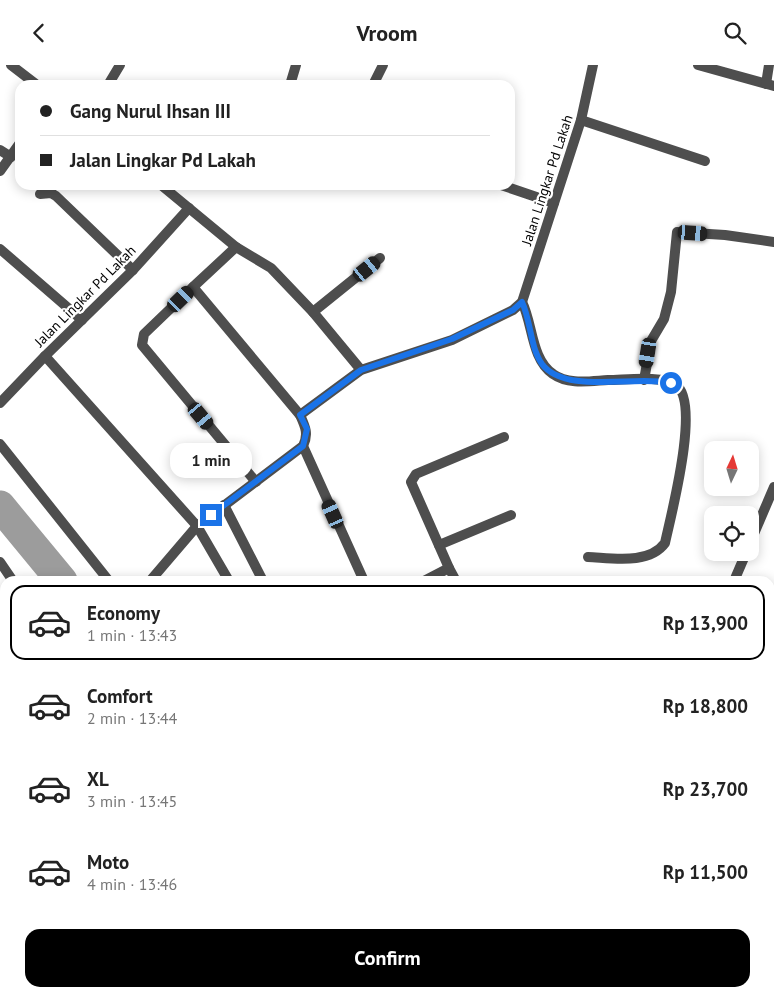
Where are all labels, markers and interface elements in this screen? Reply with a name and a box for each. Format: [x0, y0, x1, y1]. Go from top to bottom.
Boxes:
icon: back [25, 19, 53, 47]
text: Vroom [356, 19, 418, 47]
icon: search [721, 19, 749, 47]
text: Gang Nurul Ihsan III [70, 99, 231, 123]
street label: Jalan Lingkar Pd Lakah [517, 113, 577, 248]
text: Jalan Lingkar Pd Lakah [70, 148, 256, 172]
car [677, 224, 708, 242]
street label: Jalan Lingkar Pd Lakah [30, 242, 139, 351]
car [350, 254, 383, 284]
car [164, 283, 197, 315]
car [638, 337, 657, 369]
route start [660, 372, 682, 394]
car [185, 400, 216, 432]
north arrow [704, 441, 759, 496]
map controls [704, 441, 759, 561]
callout: 1 min [170, 443, 252, 477]
text: 1 min [191, 450, 231, 470]
car [320, 497, 345, 531]
route end [200, 504, 222, 526]
button: locate [704, 506, 759, 561]
icon: car [27, 600, 72, 645]
text: Economy [87, 601, 160, 625]
text: Rp 13,900 [663, 611, 748, 635]
text: 1 min · 13:43 [87, 625, 177, 645]
icon: car [27, 683, 72, 728]
text: Comfort [87, 684, 153, 708]
text: Rp 18,800 [663, 694, 748, 718]
text: 2 min · 13:44 [87, 708, 177, 728]
icon: car [27, 766, 72, 811]
text: XL [87, 767, 109, 791]
text: Rp 23,700 [663, 777, 748, 801]
text: 3 min · 13:45 [87, 791, 177, 811]
icon: car [27, 849, 72, 894]
text: Moto [87, 850, 129, 874]
text: Rp 11,500 [663, 860, 748, 884]
text: 4 min · 13:46 [87, 874, 177, 894]
button: Confirm [25, 929, 750, 987]

